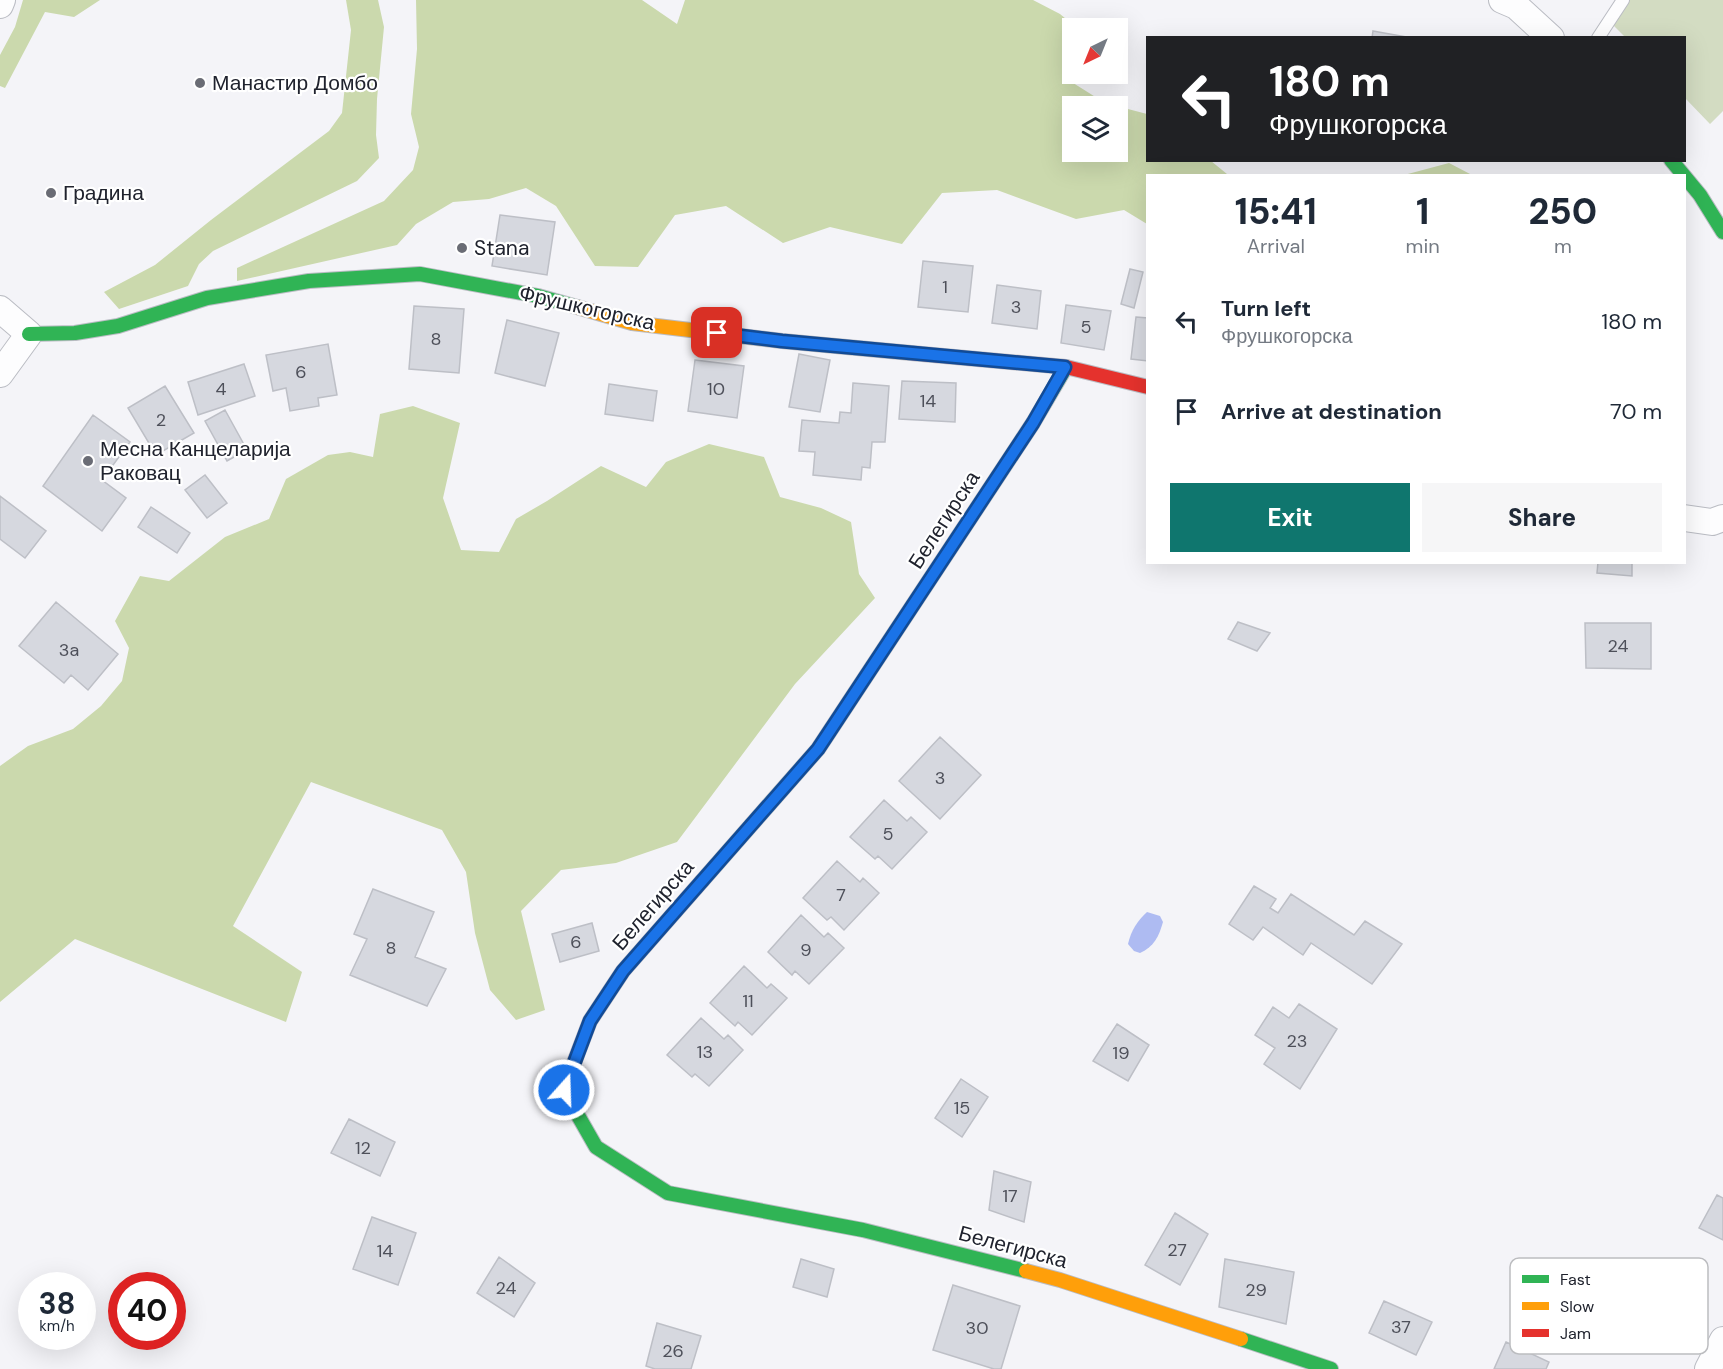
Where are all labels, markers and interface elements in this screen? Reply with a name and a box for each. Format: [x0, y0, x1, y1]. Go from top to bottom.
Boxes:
north arrow [1062, 18, 1128, 84]
map controls [1062, 18, 1128, 162]
text: 180 m [1269, 54, 1390, 109]
icon: left [1170, 60, 1248, 138]
place label: Манастир Домбо [212, 69, 378, 97]
marker: Манастир Домбо [193, 76, 207, 90]
button: layers [1062, 96, 1128, 162]
text: Фрушкогорска [1269, 107, 1447, 142]
place label: Градина [63, 179, 144, 207]
marker: Градина [44, 186, 58, 200]
text: 15:41 [1235, 188, 1317, 235]
text: 1 [1416, 188, 1429, 235]
text: 250 [1528, 188, 1597, 235]
text: Arrival [1247, 233, 1305, 259]
text: min [1406, 233, 1440, 259]
text: m [1554, 233, 1572, 259]
place label: Stana [474, 234, 529, 262]
marker: Stana [455, 241, 469, 255]
house number: 1 [942, 275, 948, 299]
street label: Фрушкогорска [516, 279, 658, 337]
text: Turn left [1221, 294, 1311, 323]
house number: 3 [1011, 295, 1021, 319]
icon: left [1170, 305, 1203, 338]
pin [691, 307, 742, 358]
text: 180 m [1601, 307, 1662, 336]
house number: 5 [1081, 315, 1091, 339]
icon: arrive [700, 316, 733, 349]
text: Фрушкогорска [1221, 323, 1353, 349]
house number: 8 [431, 327, 441, 351]
house number: 6 [295, 360, 307, 384]
house number: 4 [216, 377, 227, 401]
house number: 10 [707, 377, 725, 401]
house number: 14 [920, 389, 936, 413]
icon: arrive [1170, 395, 1203, 428]
text: Arrive at destination [1221, 397, 1442, 426]
text: 70 m [1610, 397, 1662, 426]
house number: 2 [156, 408, 166, 432]
place label: Месна Канцеларија Раковац [100, 435, 291, 487]
marker: Месна Канцеларија Раковац [81, 454, 95, 468]
street label: Белегирска [902, 465, 986, 574]
button: Exit [1170, 483, 1410, 552]
button: Share [1422, 483, 1662, 552]
house number: 24 [1608, 634, 1629, 658]
house number: 3a [59, 638, 79, 662]
house number: 3 [935, 766, 945, 790]
house number: 5 [883, 822, 893, 846]
street label: Белегирска [606, 853, 700, 956]
house number: 7 [836, 883, 846, 907]
house number: 6 [570, 930, 582, 954]
house number: 8 [386, 936, 396, 960]
house number: 9 [800, 938, 812, 962]
house number: 11 [742, 989, 754, 1013]
house number: 23 [1286, 1029, 1308, 1053]
house number: 13 [697, 1040, 713, 1064]
house number: 19 [1113, 1041, 1129, 1065]
position arrow [532, 1058, 596, 1122]
house number: 15 [954, 1096, 970, 1120]
house number: 12 [355, 1136, 371, 1160]
house number: 17 [1002, 1184, 1018, 1208]
street label: Белегирска [955, 1219, 1071, 1275]
house number: 27 [1167, 1238, 1187, 1262]
house number: 14 [377, 1239, 393, 1263]
legend [1510, 1258, 1708, 1354]
text: Fast [1560, 1269, 1591, 1290]
speed limit sign: 40 [108, 1272, 186, 1350]
house number: 24 [496, 1276, 517, 1300]
house number: 29 [1245, 1278, 1267, 1302]
text: 38 [38, 1284, 76, 1323]
text: Slow [1560, 1296, 1594, 1317]
house number: 37 [1391, 1315, 1411, 1339]
text: km/h [39, 1316, 75, 1336]
house number: 30 [966, 1316, 988, 1340]
text: Jam [1560, 1323, 1591, 1344]
house number: 26 [662, 1339, 684, 1363]

